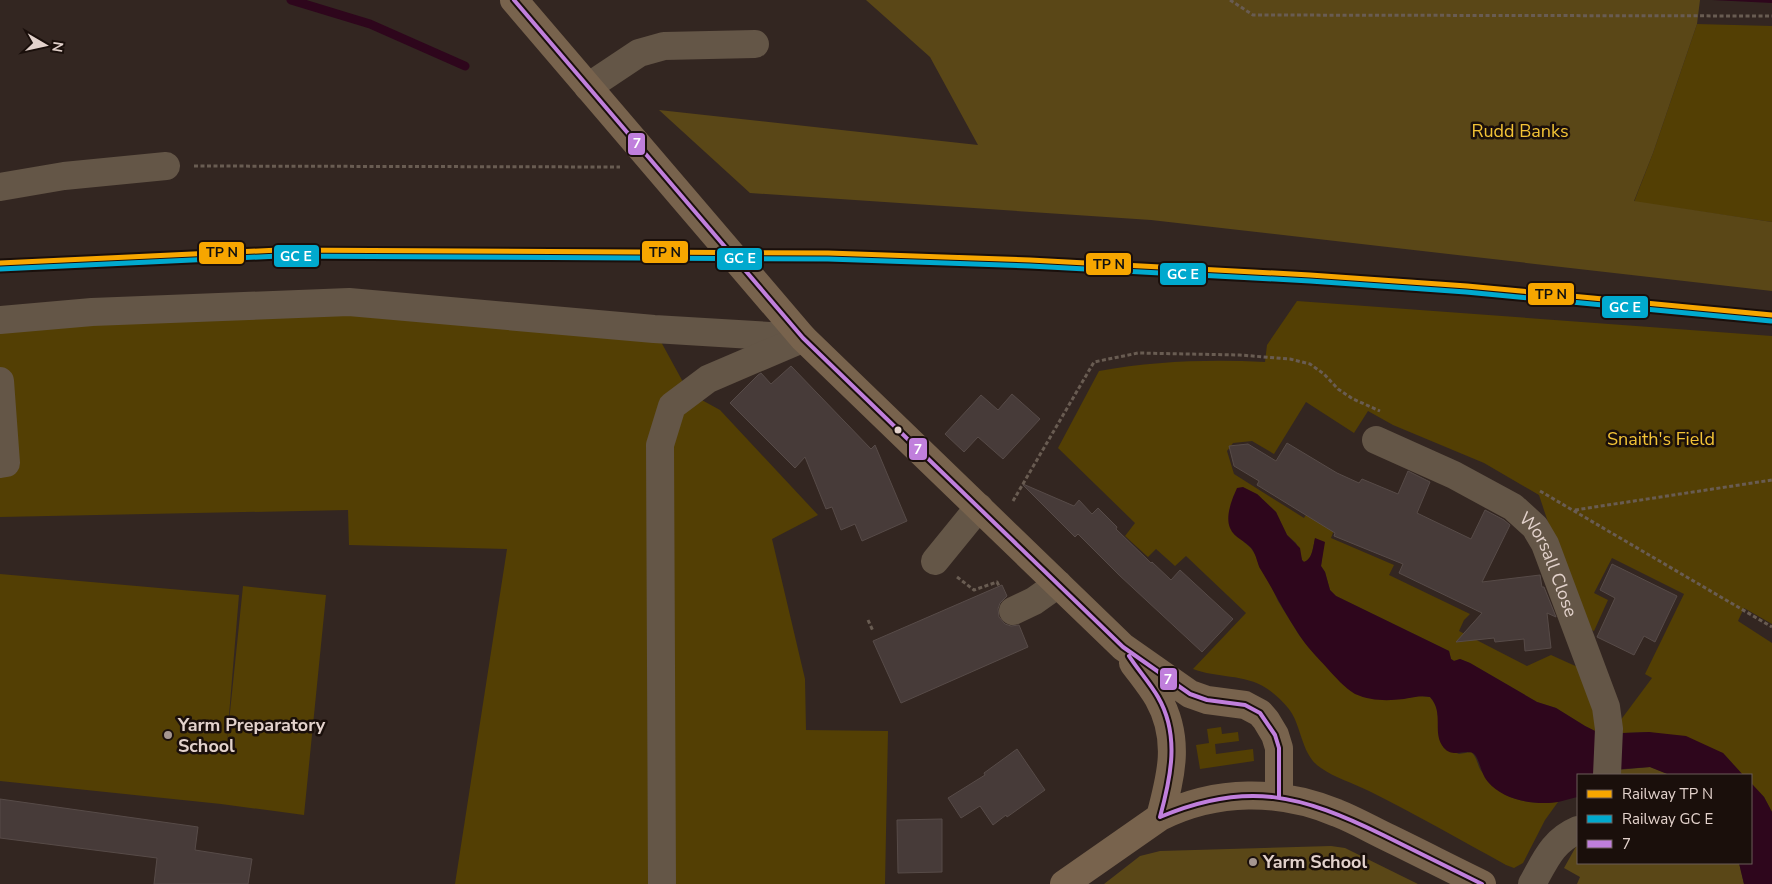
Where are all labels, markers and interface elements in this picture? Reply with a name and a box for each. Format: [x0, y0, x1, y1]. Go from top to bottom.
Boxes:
north arrow [20, 20, 70, 70]
text: N [47, 40, 68, 54]
park label: Rudd Banks [1471, 119, 1569, 143]
line badge: 7 [627, 132, 646, 156]
text: 7 [633, 134, 641, 153]
line badge: TP N [641, 240, 689, 264]
line badge: TP N [198, 241, 245, 265]
text: TP N [206, 243, 238, 262]
text: TP N [649, 243, 681, 262]
line badge: GC E [273, 244, 320, 268]
text: GC E [280, 247, 312, 266]
line badge: GC E [716, 247, 763, 271]
text: GC E [724, 249, 756, 268]
line badge: TP N [1085, 252, 1132, 276]
text: TP N [1093, 255, 1125, 274]
line badge: GC E [1159, 262, 1207, 286]
text: GC E [1167, 265, 1199, 284]
line badge: TP N [1527, 282, 1575, 306]
text: TP N [1535, 285, 1567, 304]
line badge: GC E [1601, 295, 1649, 319]
text: GC E [1609, 298, 1641, 317]
unlabelled marker [893, 425, 903, 435]
park label: Snaith's Field [1607, 427, 1715, 451]
line badge: 7 [908, 437, 928, 461]
text: 7 [914, 440, 922, 459]
street label: Worsall Close [1514, 506, 1583, 620]
line badge: 7 [1159, 667, 1178, 691]
text: 7 [1164, 670, 1172, 689]
place label: Yarm Preparatory School [177, 713, 326, 758]
marker: Yarm Preparatory School [162, 729, 174, 741]
legend [1577, 774, 1752, 864]
text: Railway TP N [1622, 784, 1713, 804]
text: Railway GC E [1622, 809, 1713, 829]
text: 7 [1622, 834, 1631, 854]
place label: Yarm School [1262, 850, 1367, 874]
marker: Yarm School [1247, 856, 1259, 868]

